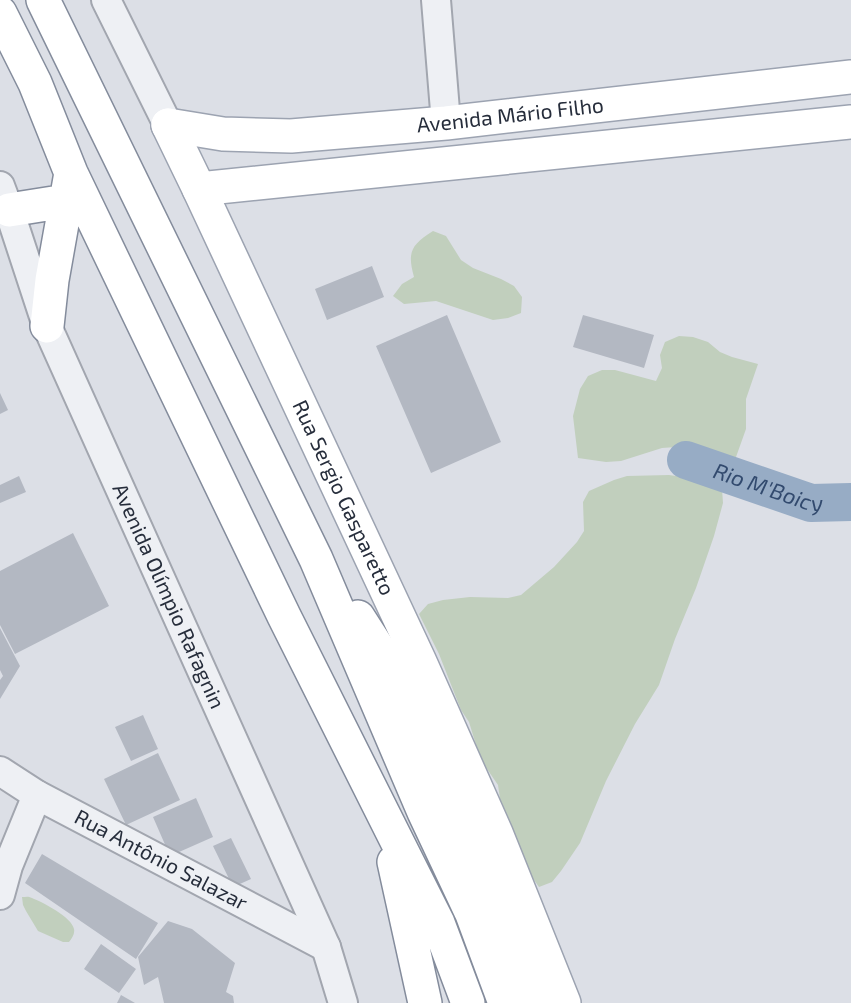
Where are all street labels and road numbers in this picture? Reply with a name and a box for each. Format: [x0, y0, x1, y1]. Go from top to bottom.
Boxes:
street label: Avenida Mário Filho [416, 91, 605, 136]
street label: Rua Sergio Gasparetto [288, 396, 401, 599]
street label: Avenida Olímpio Rafagnin [108, 479, 231, 712]
street label: Rua Antônio Salazar [71, 803, 253, 915]

